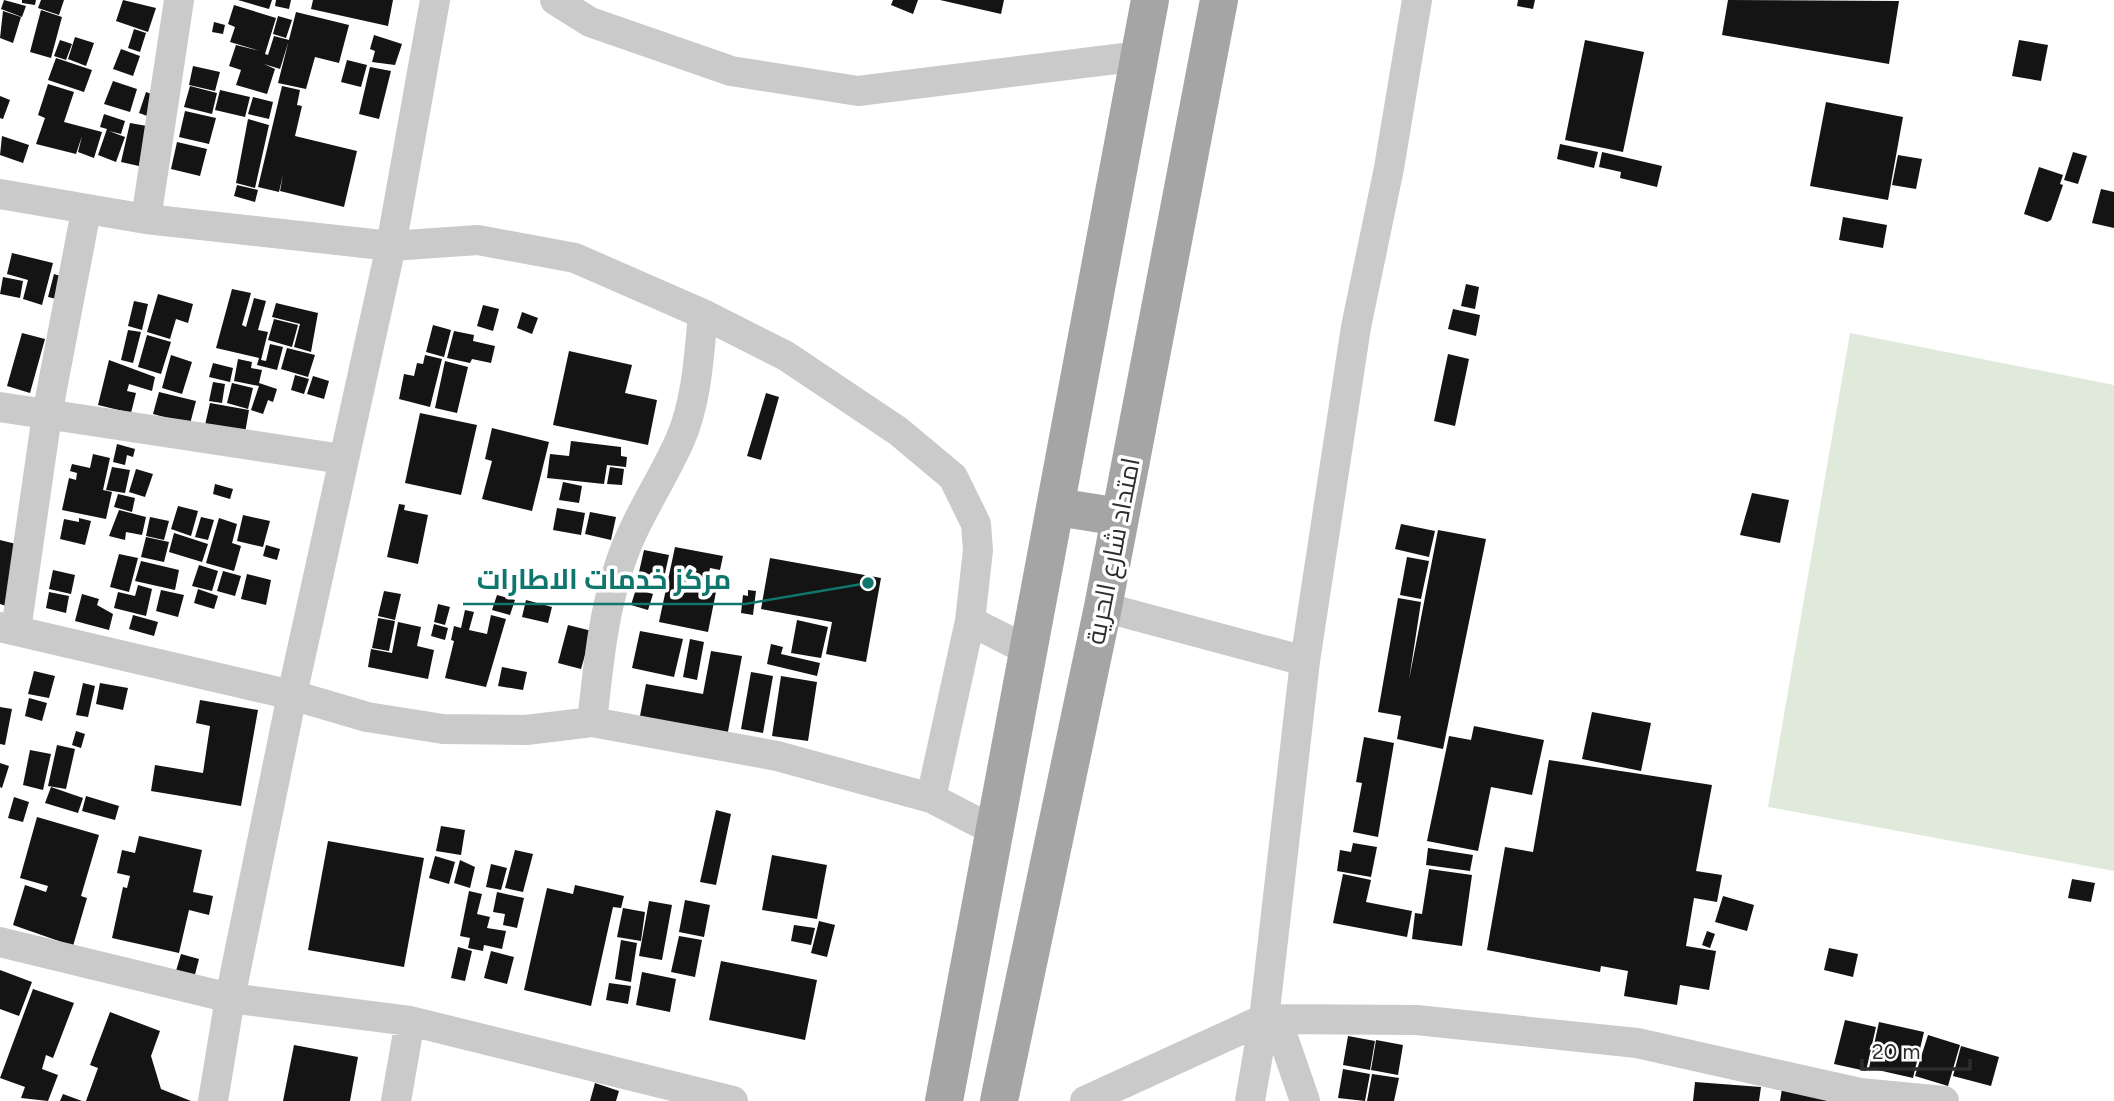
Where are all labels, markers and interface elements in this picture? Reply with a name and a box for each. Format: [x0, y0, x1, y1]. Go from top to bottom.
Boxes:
street label: امتداد شارع الحرية [1079, 455, 1148, 647]
callout: مركز خدمات الاطارات [463, 555, 745, 604]
text: مركز خدمات الاطارات [477, 562, 731, 596]
scale bar [1862, 1028, 1970, 1072]
text: 20 m [1872, 1039, 1920, 1064]

